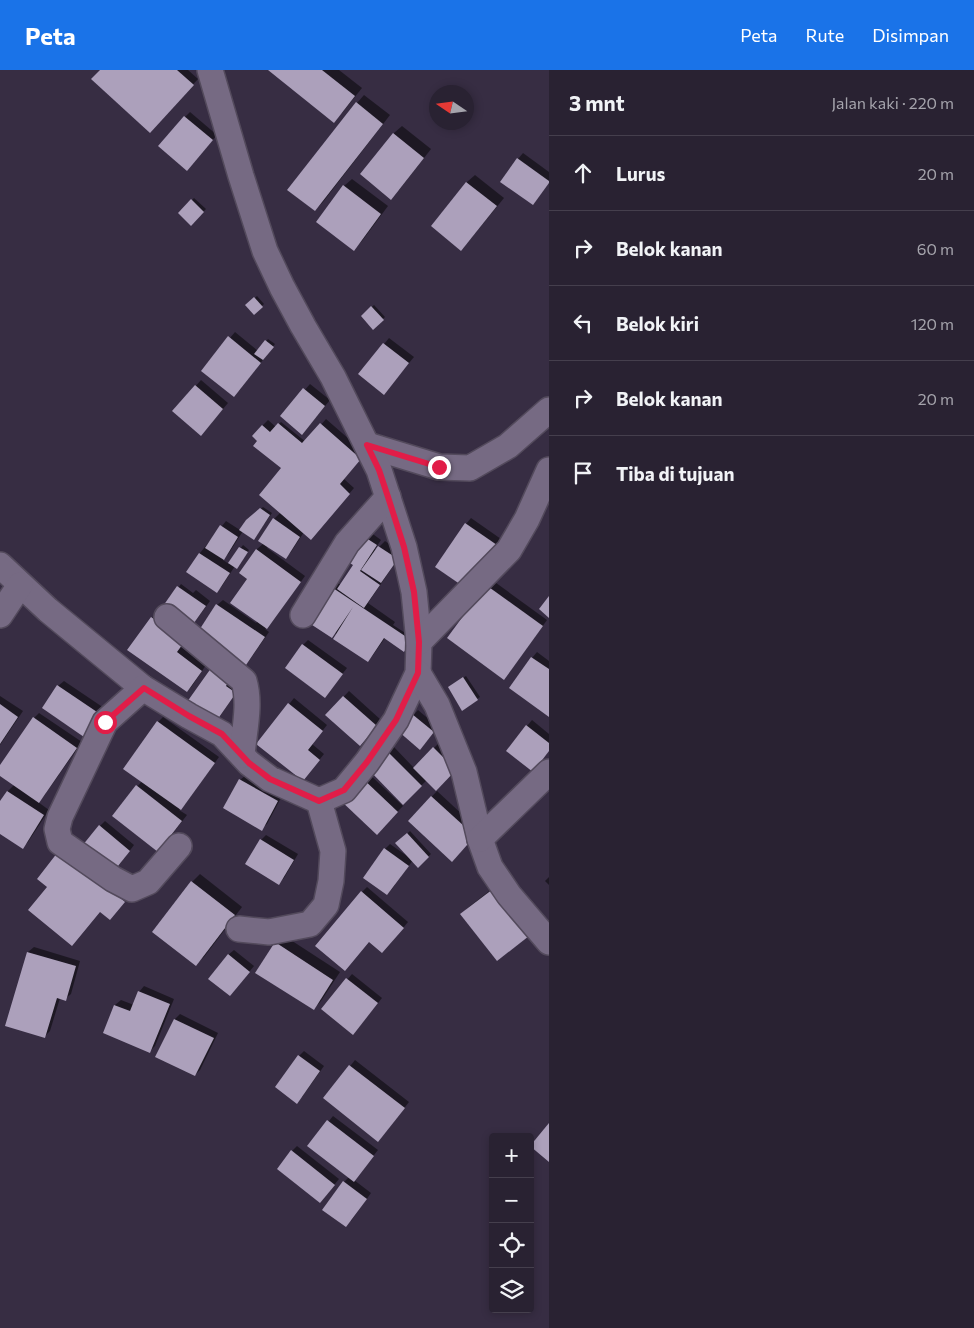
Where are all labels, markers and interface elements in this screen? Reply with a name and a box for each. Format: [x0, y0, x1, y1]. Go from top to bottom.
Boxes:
text: Peta [25, 21, 76, 50]
text: Peta [740, 24, 777, 46]
text: Rute [805, 24, 844, 46]
text: Disimpan [872, 24, 949, 46]
north arrow [429, 85, 474, 130]
text: 3 mnt [569, 90, 625, 115]
text: Jalan kaki · 220 m [831, 93, 954, 112]
icon: ahead [569, 159, 597, 187]
text: Lurus [616, 162, 665, 185]
text: 20 m [918, 164, 954, 183]
icon: right [569, 234, 597, 262]
text: Belok kanan [616, 237, 723, 260]
text: 60 m [917, 239, 954, 258]
icon: left [569, 309, 597, 337]
text: Belok kiri [616, 312, 699, 335]
text: 120 m [911, 314, 954, 333]
icon: right [569, 384, 597, 412]
text: Belok kanan [616, 387, 723, 410]
text: 20 m [918, 389, 954, 408]
route end [428, 456, 451, 479]
icon: arrive [569, 459, 597, 487]
text: Tiba di tujuan [616, 462, 734, 485]
route start [94, 711, 117, 734]
map controls [489, 1133, 534, 1313]
button: + [489, 1133, 534, 1178]
button: − [489, 1178, 534, 1223]
button: locate [489, 1223, 534, 1268]
button: layers [489, 1268, 534, 1313]

